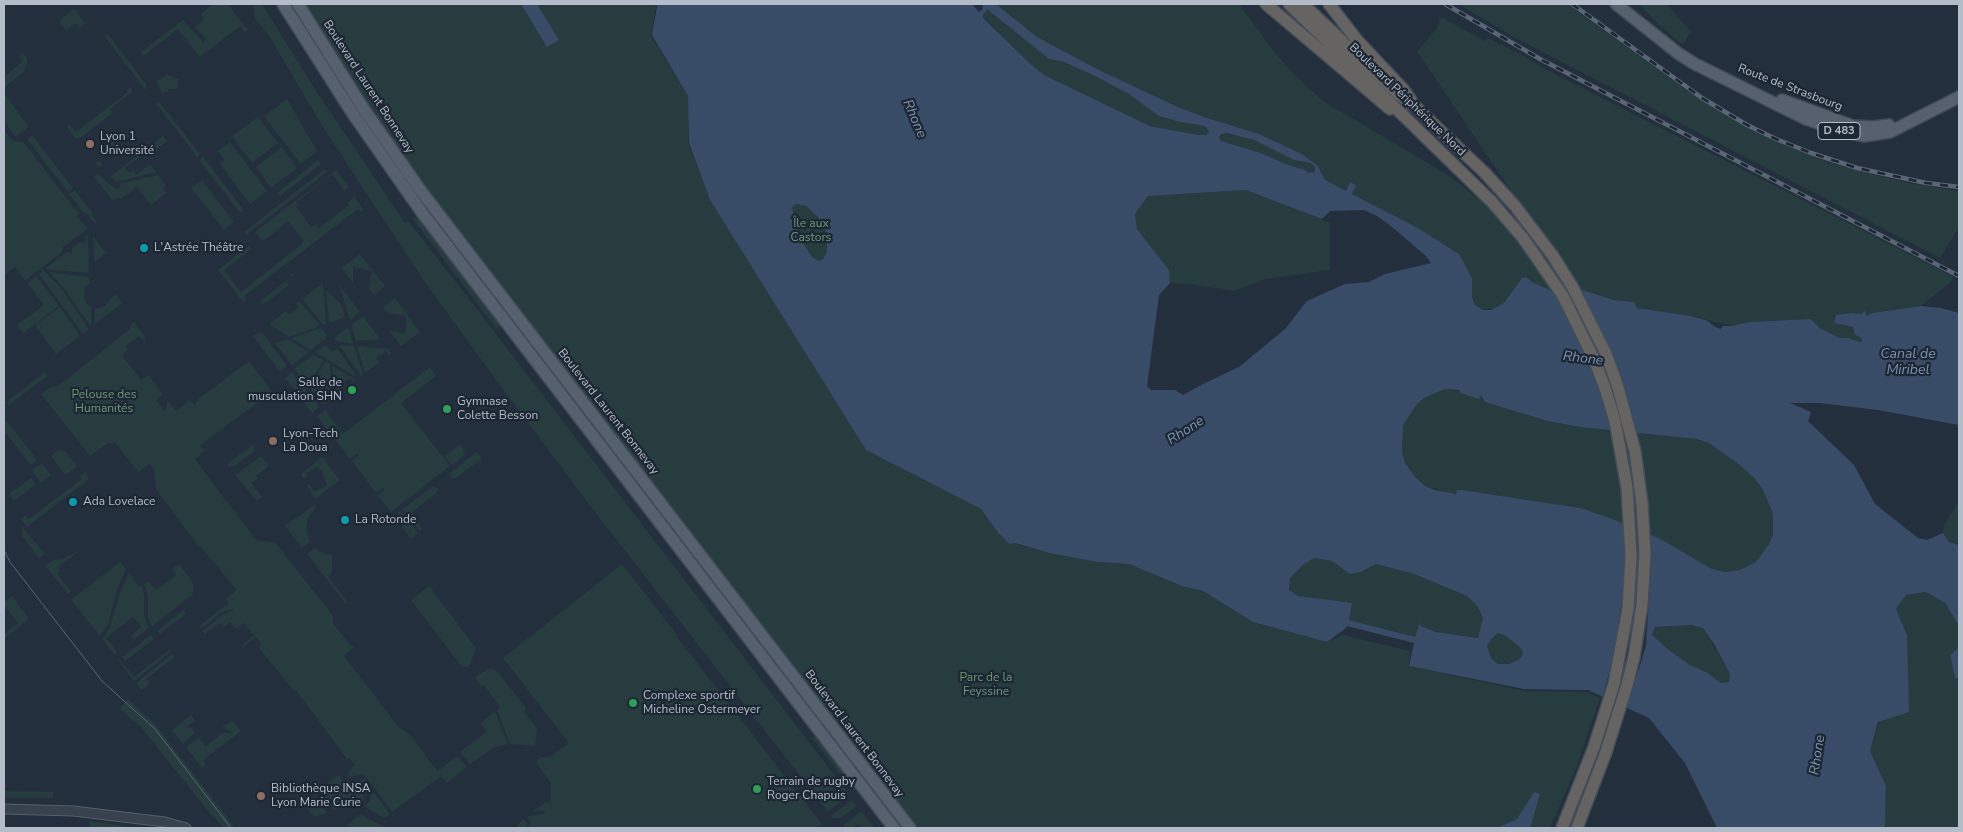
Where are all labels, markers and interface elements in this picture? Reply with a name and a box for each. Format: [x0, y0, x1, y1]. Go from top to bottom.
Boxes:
street label: Boulevard Laurent Bonnevay [320, 18, 416, 156]
street label: Boulevard Périphérique Nord [1346, 41, 1468, 159]
street label: Route de Strasbourg [1736, 61, 1844, 115]
water label: Rhone [898, 97, 930, 141]
road number: D 483 [1818, 122, 1860, 140]
place label: Lyon 1 Université [100, 130, 154, 158]
marker: Lyon 1 Université [84, 138, 96, 150]
park label: Île aux Castors [791, 217, 831, 245]
place label: L'Astrée Théâtre [154, 241, 243, 255]
marker: L'Astrée Théâtre [138, 242, 150, 254]
street label: Boulevard Laurent Bonnevay [554, 346, 662, 478]
water label: Canal de Miribel [1880, 347, 1936, 380]
water label: Rhone [1562, 348, 1604, 370]
place label: Salle de musculation SHN [248, 376, 342, 404]
marker: Salle de musculation SHN [346, 384, 358, 396]
park label: Pelouse des Humanités [72, 388, 136, 416]
place label: Gymnase Colette Besson [457, 395, 538, 423]
marker: Gymnase Colette Besson [441, 403, 453, 415]
water label: Rhone [1164, 413, 1208, 449]
place label: Lyon-Tech La Doua [283, 427, 338, 455]
marker: Lyon-Tech La Doua [267, 435, 279, 447]
place label: Ada Lovelace [83, 495, 155, 509]
marker: Ada Lovelace [67, 496, 79, 508]
place label: La Rotonde [355, 513, 416, 527]
marker: La Rotonde [339, 514, 351, 526]
street label: Boulevard Laurent Bonnevay [801, 668, 907, 800]
park label: Parc de la Feyssine [960, 671, 1012, 699]
place label: Complexe sportif Micheline Ostermeyer [643, 689, 760, 717]
marker: Complexe sportif Micheline Ostermeyer [627, 697, 639, 709]
water label: Rhone [1807, 734, 1829, 776]
place label: Terrain de rugby Roger Chapuis [767, 775, 855, 803]
place label: Bibliothèque INSA Lyon Marie Curie [271, 782, 370, 810]
marker: Terrain de rugby Roger Chapuis [751, 783, 763, 795]
marker: Bibliothèque INSA Lyon Marie Curie [255, 790, 267, 802]

